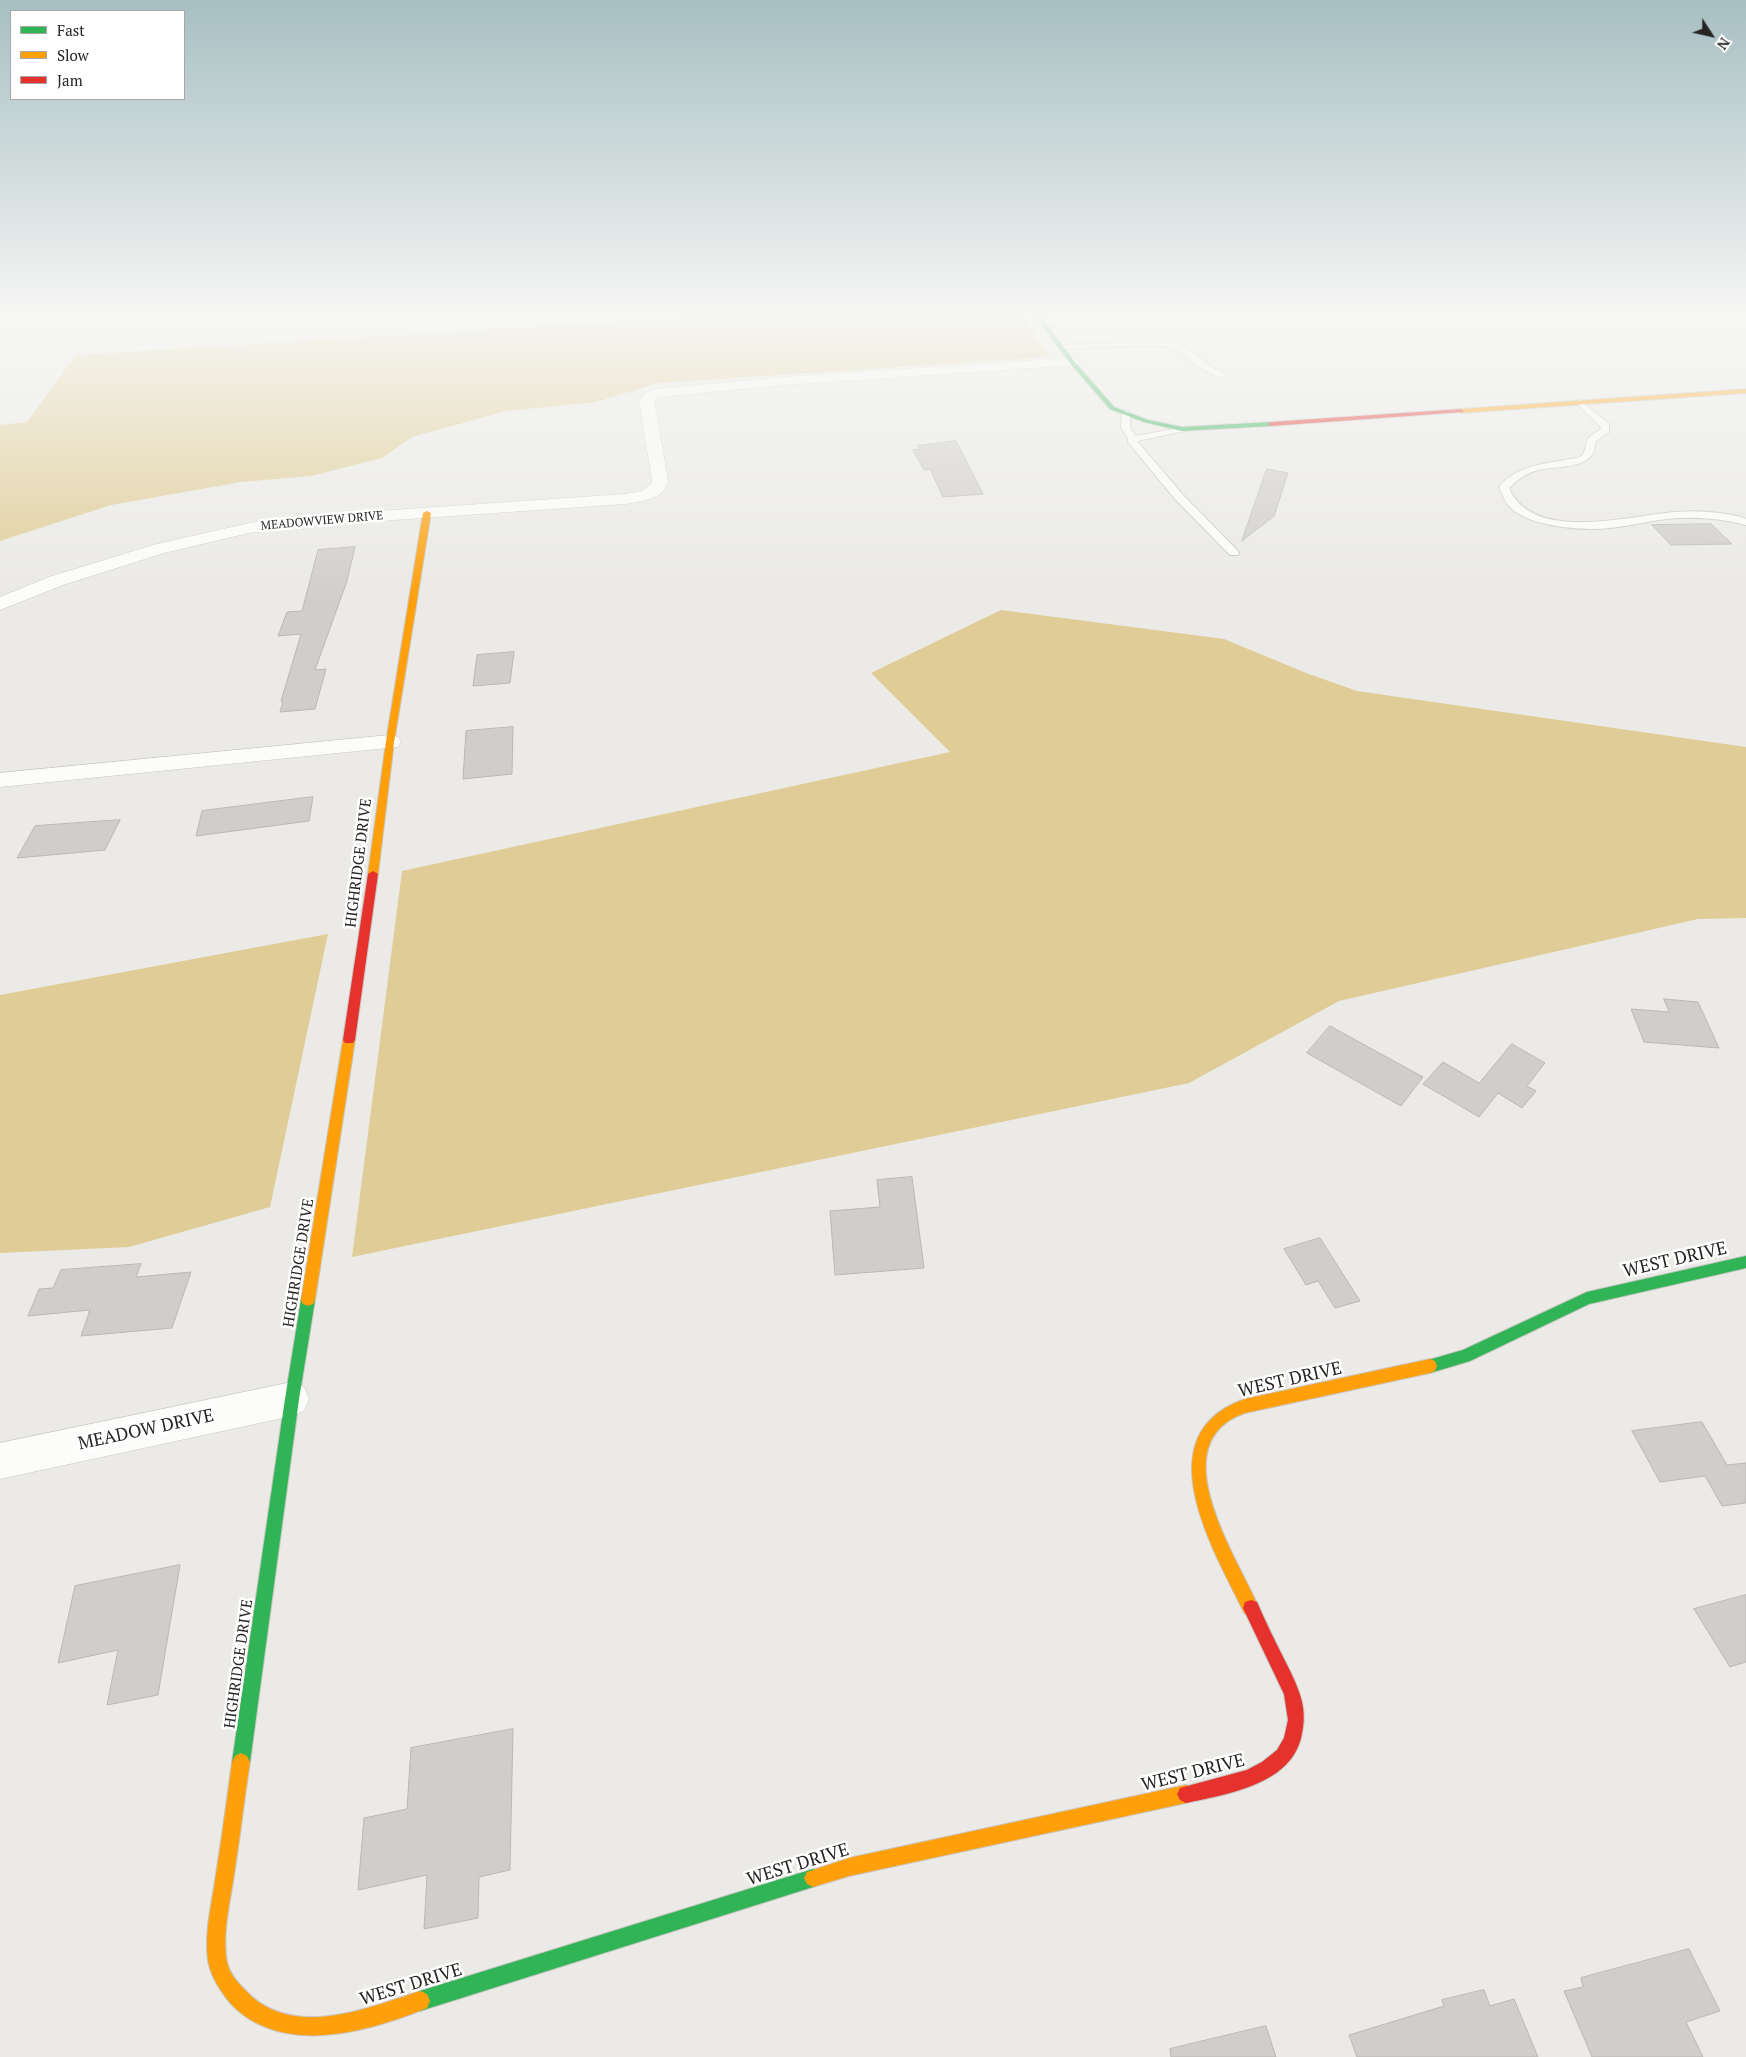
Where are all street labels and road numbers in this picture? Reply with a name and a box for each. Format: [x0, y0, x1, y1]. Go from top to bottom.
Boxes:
street label: MEADOWVIEW DRIVE [260, 508, 384, 534]
street label: HIGHRIDGE DRIVE [342, 797, 376, 929]
street label: HIGHRIDGE DRIVE [280, 1197, 318, 1329]
street label: WEST DRIVE [1621, 1238, 1729, 1282]
street label: WEST DRIVE [1236, 1358, 1344, 1402]
street label: MEADOW DRIVE [76, 1405, 216, 1455]
street label: HIGHRIDGE DRIVE [221, 1598, 257, 1730]
street label: WEST DRIVE [1139, 1750, 1247, 1796]
street label: WEST DRIVE [744, 1839, 852, 1891]
street label: WEST DRIVE [357, 1959, 465, 2011]

